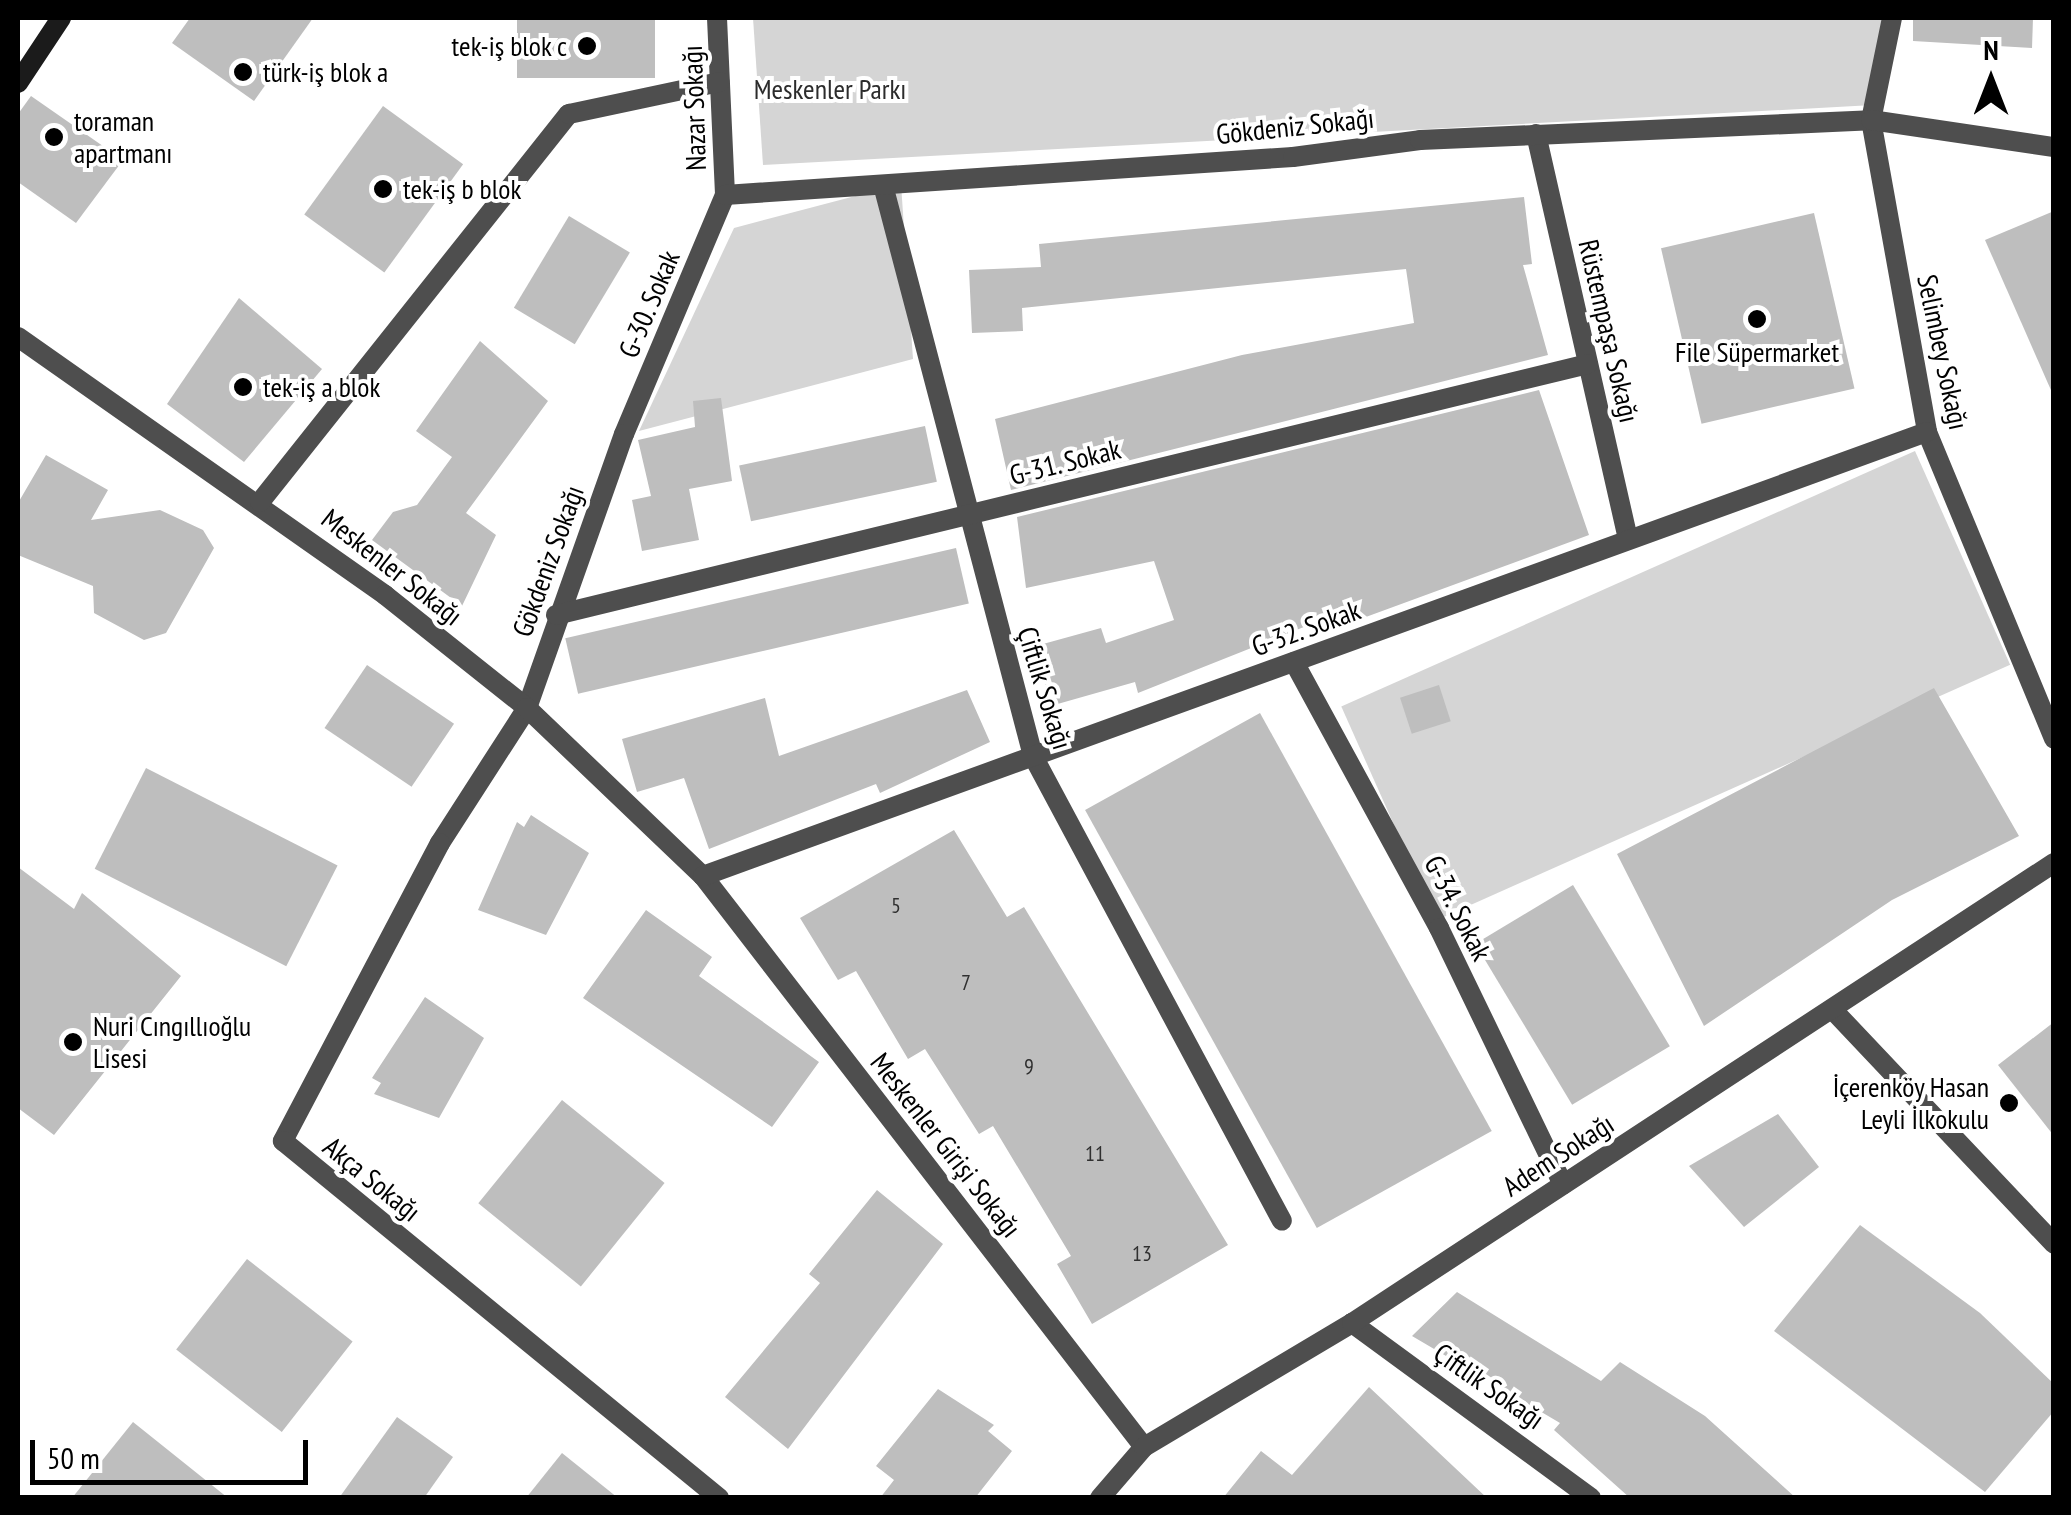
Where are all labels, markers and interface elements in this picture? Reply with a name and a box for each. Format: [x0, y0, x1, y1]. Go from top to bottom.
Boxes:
place label: tek-iş blok c [451, 29, 567, 63]
north arrow [1941, 30, 2041, 130]
text: N [1983, 31, 1999, 68]
marker: tek-iş blok c [576, 35, 598, 57]
street label: Nazar Sokağı [675, 45, 713, 171]
place label: türk-iş blok a [263, 55, 389, 89]
marker: türk-iş blok a [232, 61, 254, 83]
park label: Meskenler Parkı [754, 72, 906, 106]
street label: Gökdeniz Sokağı [1214, 101, 1376, 151]
place label: toraman apartmanı [74, 104, 172, 170]
marker: toraman apartmanı [43, 126, 65, 148]
place label: tek-iş b blok [403, 172, 521, 206]
marker: tek-iş b blok [372, 178, 394, 200]
street label: Rüstempaşa Sokağı [1572, 236, 1646, 426]
street label: G-30. Sokak [611, 244, 687, 364]
street label: Selimbey Sokağı [1910, 271, 1976, 433]
marker: File Süpermarket [1746, 308, 1768, 330]
place label: File Süpermarket [1675, 335, 1839, 369]
place label: tek-iş a blok [263, 370, 380, 404]
marker: tek-iş a blok [232, 376, 254, 398]
street label: G-31. Sokak [1005, 432, 1125, 492]
street label: Gökdeniz Sokağı [505, 480, 591, 642]
street label: Meskenler Sokağı [315, 502, 469, 632]
street label: G-32. Sokak [1246, 593, 1366, 663]
street label: Çiftlik Sokağı [1010, 622, 1080, 754]
street label: G-34. Sokak [1417, 849, 1499, 967]
house number: 5 [891, 893, 901, 919]
house number: 7 [961, 970, 971, 996]
place label: Nuri Cıngıllıoğlu Lisesi [93, 1009, 251, 1075]
marker: Nuri Cıngıllıoğlu Lisesi [62, 1031, 84, 1053]
street label: Meskenler Girişi Sokağı [864, 1046, 1028, 1244]
house number: 9 [1024, 1054, 1034, 1080]
place label: İçerenköy Hasan Leyli İlkokulu [1832, 1070, 1989, 1136]
marker: İçerenköy Hasan Leyli İlkokulu [1998, 1092, 2020, 1114]
street label: Adem Sokağı [1496, 1107, 1620, 1203]
street label: Akça Sokağı [317, 1130, 427, 1228]
house number: 11 [1085, 1141, 1105, 1167]
house number: 13 [1132, 1241, 1152, 1267]
street label: Çiftlik Sokağı [1427, 1336, 1551, 1436]
scale bar [35, 1420, 312, 1482]
text: 50 m [47, 1438, 100, 1477]

